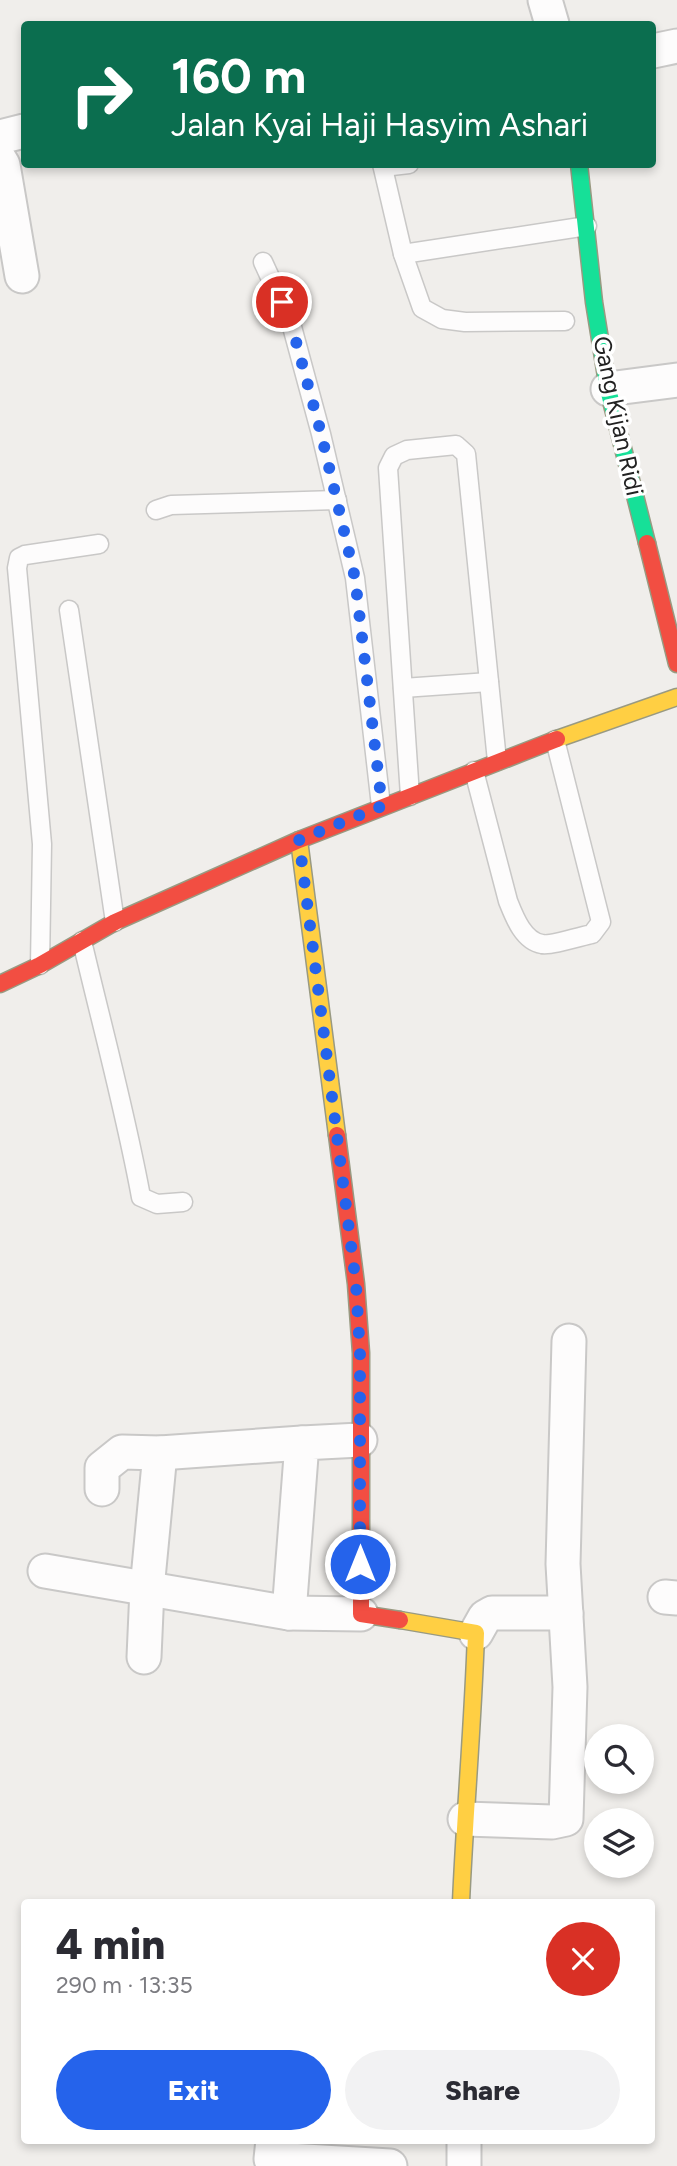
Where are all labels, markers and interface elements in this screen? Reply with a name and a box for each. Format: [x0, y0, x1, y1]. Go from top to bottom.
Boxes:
text: 160 m [171, 46, 306, 105]
icon: right [56, 49, 147, 140]
text: Jalan Kyai Haji Hasyim Ashari [171, 106, 588, 144]
pin [252, 272, 312, 332]
icon: arrive [263, 283, 301, 321]
street label: Gang Kijan Ridi [587, 333, 650, 498]
position arrow [323, 1527, 397, 1601]
map controls [584, 1724, 654, 1878]
button: search [584, 1724, 654, 1794]
button: layers [584, 1808, 654, 1878]
text: 4 min [56, 1919, 165, 1970]
button: close [546, 1922, 620, 1996]
text: 290 m · 13:35 [56, 1971, 193, 1999]
button: Exit [56, 2050, 331, 2130]
button: Share [345, 2050, 620, 2130]

